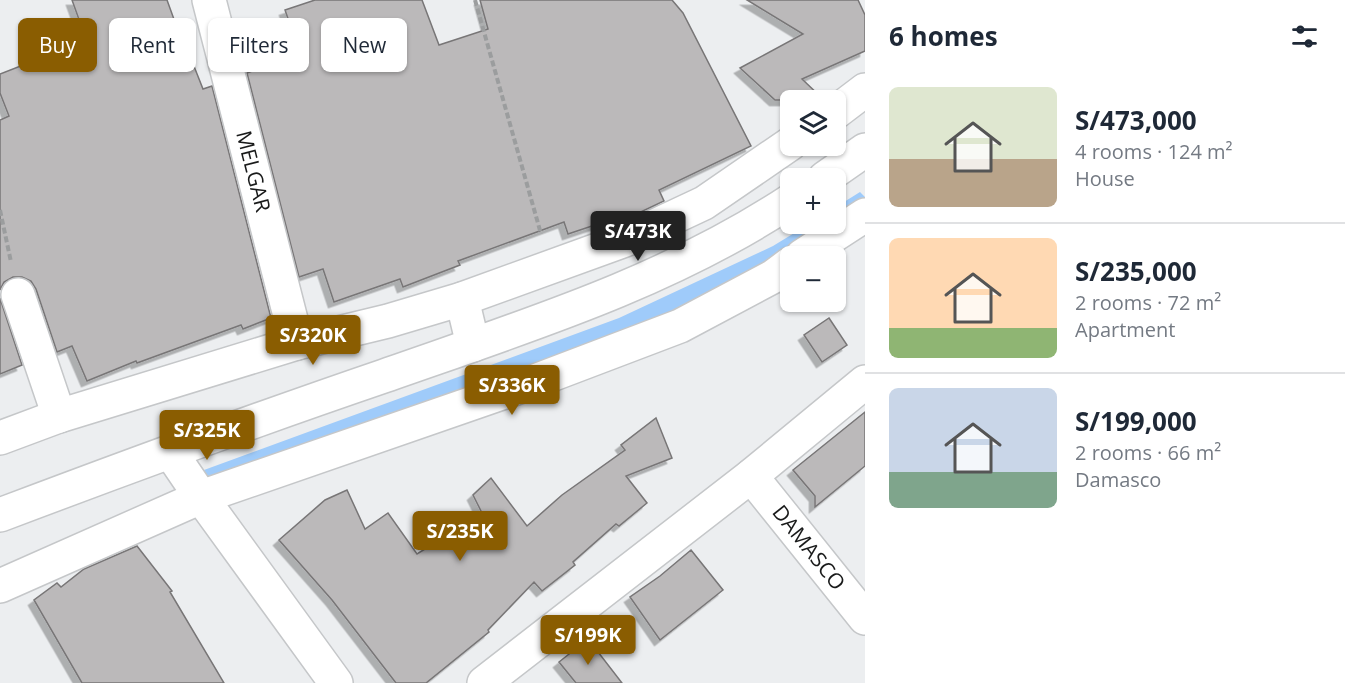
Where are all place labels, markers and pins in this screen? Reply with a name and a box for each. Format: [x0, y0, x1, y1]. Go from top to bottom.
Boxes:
pin: S/473K [589, 211, 687, 262]
pin: S/320K [264, 315, 362, 366]
pin: S/336K [463, 365, 561, 416]
pin: S/325K [158, 410, 256, 461]
pin: S/235K [411, 511, 509, 562]
pin: S/199K [539, 615, 637, 666]

